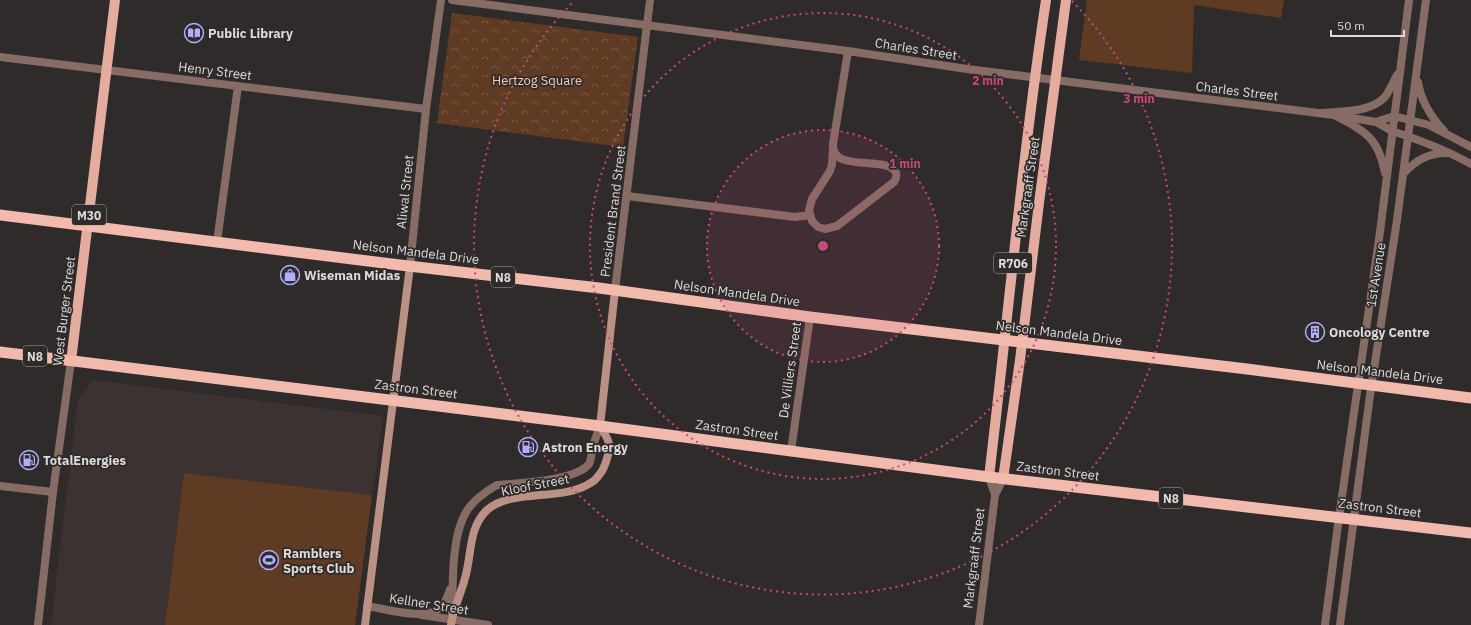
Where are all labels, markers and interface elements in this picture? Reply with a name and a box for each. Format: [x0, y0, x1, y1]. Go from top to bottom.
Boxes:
scale bar [1331, 12, 1404, 38]
text: 50 m [1337, 18, 1365, 33]
library icon: Public Library [183, 22, 205, 44]
place label: Public Library [208, 25, 293, 42]
street label: Charles Street [874, 34, 958, 64]
street label: Henry Street [177, 58, 253, 84]
park label: Hertzog Square [492, 72, 582, 89]
text: 2 min [972, 73, 1004, 88]
street label: Charles Street [1195, 78, 1279, 104]
text: 3 min [1123, 91, 1155, 106]
street label: Markgraaff Street [1013, 136, 1043, 238]
street label: President Brand Street [596, 144, 630, 278]
street label: Aliwal Street [393, 154, 417, 230]
text: 1 min [889, 156, 921, 171]
road number: M30 [72, 205, 106, 225]
street label: Nelson Mandela Drive [352, 236, 480, 268]
centre of rings [816, 239, 830, 253]
street label: 1st Avenue [1363, 242, 1389, 308]
road number: R706 [994, 253, 1032, 273]
street label: West Burger Street [49, 255, 79, 367]
shop icon: Wiseman Midas [279, 264, 301, 286]
place label: Wiseman Midas [304, 267, 401, 284]
road number: N8 [491, 267, 515, 287]
street label: Nelson Mandela Drive [673, 276, 801, 310]
street label: Nelson Mandela Drive [995, 317, 1123, 349]
street label: De Villiers Street [775, 321, 805, 419]
building icon: Oncology Centre [1304, 321, 1326, 343]
place label: Oncology Centre [1329, 324, 1430, 341]
road number: N8 [23, 346, 47, 366]
street label: Nelson Mandela Drive [1316, 356, 1444, 388]
street label: Zastron Street [374, 375, 458, 403]
street label: Zastron Street [695, 416, 779, 444]
fuel station icon: Astron Energy [517, 436, 539, 458]
place label: Astron Energy [542, 439, 628, 456]
fuel station icon: TotalEnergies [18, 449, 40, 471]
place label: TotalEnergies [43, 452, 127, 469]
street label: Zastron Street [1016, 457, 1100, 485]
street label: Kloof Street [499, 470, 571, 500]
road number: N8 [1159, 488, 1183, 508]
street label: Zastron Street [1338, 494, 1422, 522]
street label: Markgraaff Street [959, 507, 989, 609]
place label: Ramblers Sports Club [283, 545, 354, 577]
sports icon: Ramblers Sports Club [258, 549, 280, 571]
street label: Kellner Street [388, 589, 470, 619]

